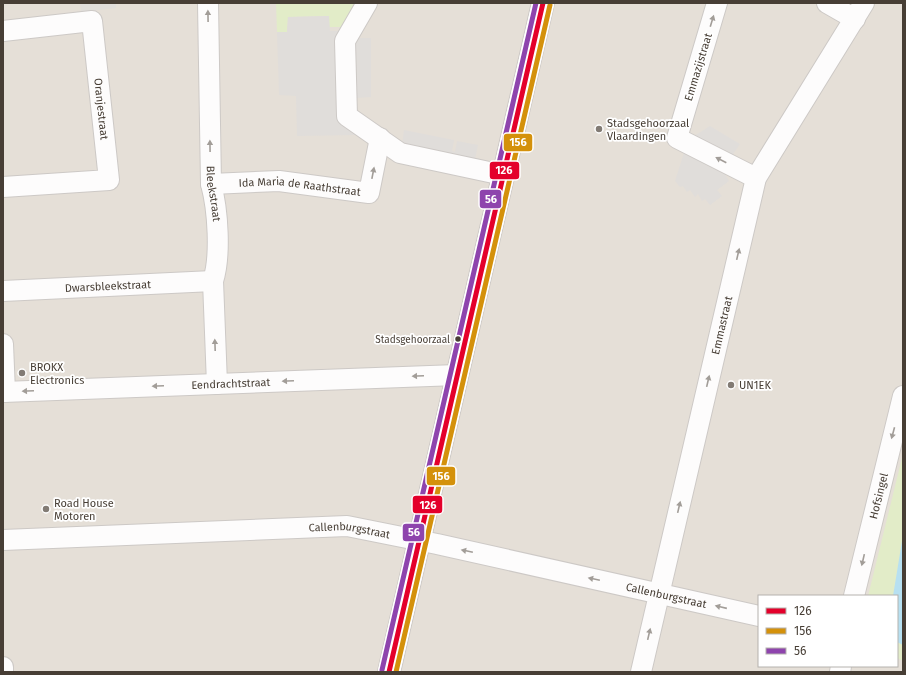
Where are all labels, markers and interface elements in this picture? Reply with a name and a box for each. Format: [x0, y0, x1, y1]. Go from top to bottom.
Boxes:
one-way arrow [205, 9, 211, 22]
one-way arrow [709, 15, 715, 27]
street label: Emmazijstraat [682, 32, 715, 103]
street label: Oranjestraat [91, 78, 111, 140]
place label: Stadsgehoorzaal Vlaardingen [607, 117, 689, 143]
marker: Stadsgehoorzaal Vlaardingen [594, 124, 604, 134]
line badge: 156 [503, 133, 533, 152]
text: 156 [509, 136, 527, 149]
one-way arrow [207, 139, 213, 152]
one-way arrow [715, 157, 727, 164]
line badge: 126 [489, 161, 520, 180]
text: 126 [496, 164, 513, 177]
street label: Bleekstraat [204, 166, 223, 222]
one-way arrow [370, 167, 376, 179]
street label: Ida Maria de Raathstraat [238, 175, 361, 199]
line badge: 56 [479, 189, 502, 209]
text: 56 [485, 193, 497, 206]
one-way arrow [735, 248, 741, 260]
street label: Dwarsbleekstraat [65, 278, 151, 295]
street label: Emmastraat [709, 295, 735, 356]
place label: Stadsgehoorzaal [375, 334, 450, 346]
marker: Stadsgehoorzaal [453, 334, 463, 344]
one-way arrow [212, 339, 219, 351]
place label: BROKX Electronics [30, 361, 84, 387]
marker: BROKX Electronics [17, 368, 27, 378]
one-way arrow [411, 373, 424, 379]
one-way arrow [706, 375, 712, 387]
street label: Eendrachtstraat [191, 376, 271, 392]
one-way arrow [281, 378, 294, 384]
place label: UN1EK [739, 379, 771, 392]
marker: UN1EK [726, 380, 736, 390]
one-way arrow [151, 383, 164, 389]
one-way arrow [21, 388, 34, 394]
one-way arrow [890, 428, 896, 440]
line badge: 156 [426, 466, 456, 486]
text: 156 [432, 470, 450, 483]
street label: Hofsingel [867, 472, 891, 520]
line badge: 126 [412, 495, 443, 514]
place label: Road House Motoren [54, 497, 114, 523]
text: 126 [420, 499, 437, 512]
one-way arrow [676, 501, 682, 514]
marker: Road House Motoren [41, 504, 51, 514]
street label: Callenburgstraat [308, 520, 391, 541]
line badge: 56 [402, 523, 425, 542]
text: 56 [408, 526, 420, 539]
one-way arrow [461, 547, 473, 553]
one-way arrow [859, 554, 865, 566]
one-way arrow [588, 575, 600, 581]
street label: Callenburgstraat [625, 580, 708, 611]
legend [758, 595, 898, 667]
one-way arrow [715, 603, 727, 609]
text: 126 [794, 604, 812, 618]
text: 156 [794, 624, 812, 638]
one-way arrow [647, 628, 653, 640]
text: 56 [794, 644, 806, 658]

